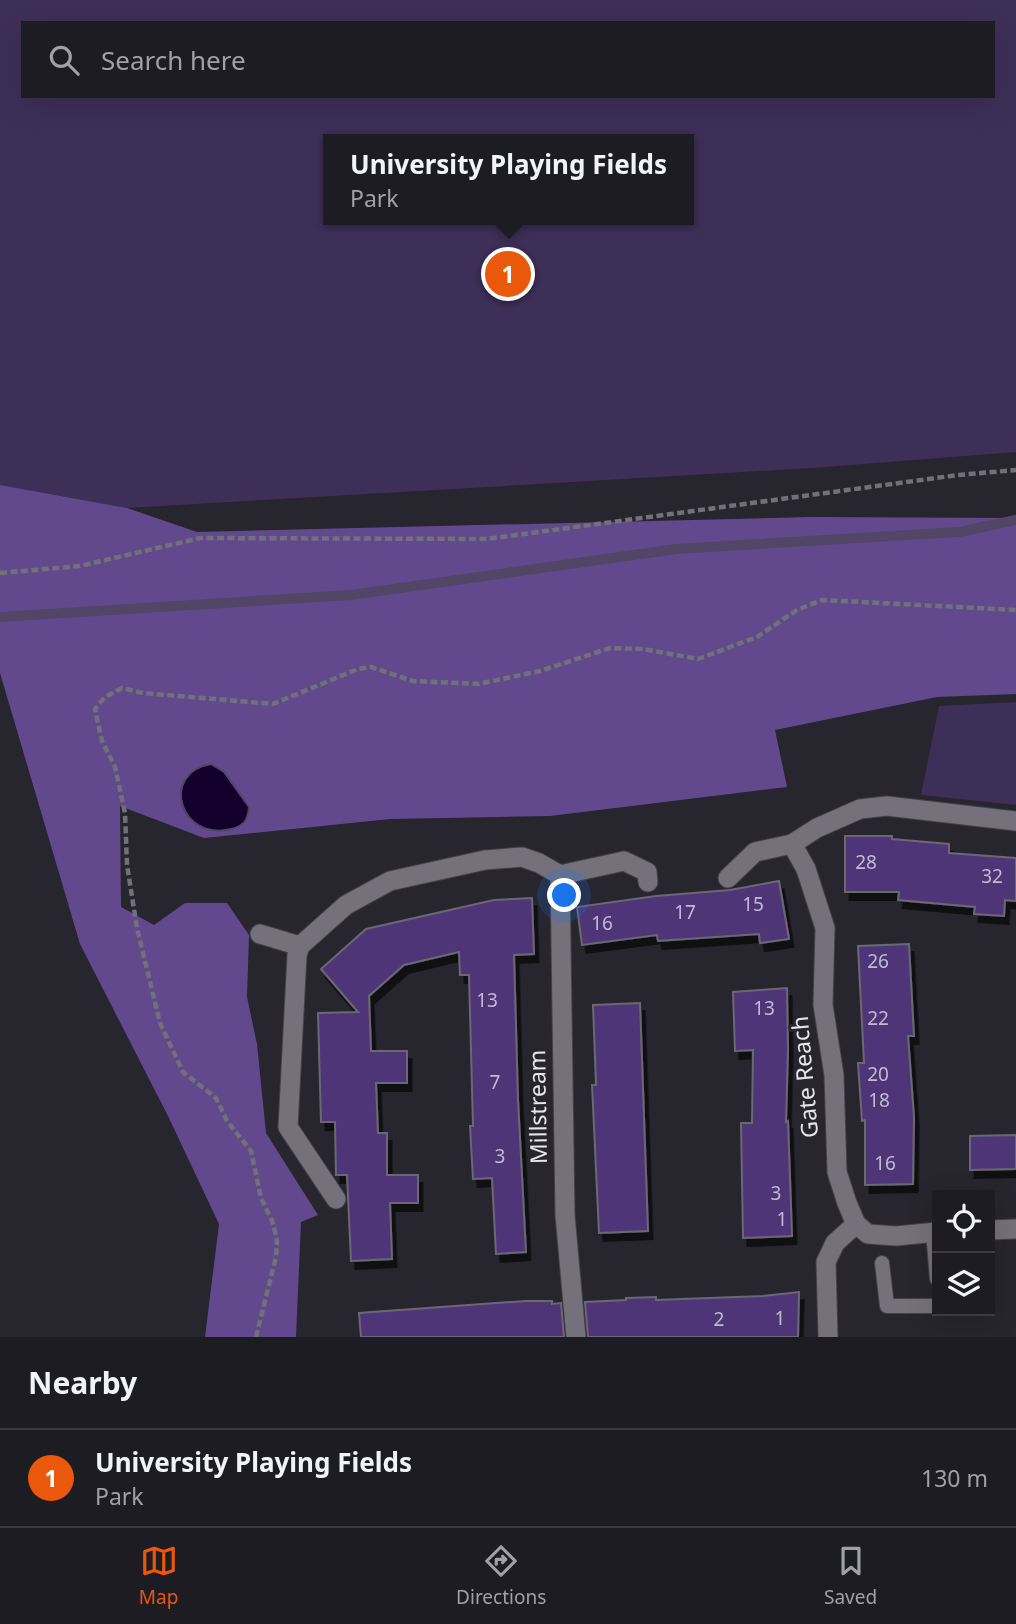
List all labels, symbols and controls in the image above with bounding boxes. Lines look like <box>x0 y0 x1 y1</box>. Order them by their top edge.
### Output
search box <box>21 21 995 98</box>
icon: search <box>45 41 83 79</box>
text: Search here <box>101 42 246 78</box>
popup <box>323 134 694 225</box>
text: University Playing Fields <box>350 146 667 182</box>
text: Park <box>350 182 399 214</box>
pin: 1 <box>485 248 531 300</box>
house number: 28 <box>855 849 877 875</box>
house number: 32 <box>981 863 1003 889</box>
your location <box>547 878 581 912</box>
house number: 15 <box>742 891 764 917</box>
house number: 17 <box>674 899 696 925</box>
house number: 16 <box>591 910 613 936</box>
house number: 26 <box>867 948 889 974</box>
house number: 13 <box>476 987 498 1013</box>
house number: 13 <box>753 995 775 1021</box>
house number: 22 <box>867 1005 889 1031</box>
street label: Gate Reach <box>783 1015 825 1139</box>
street label: Millstream <box>520 1050 554 1164</box>
house number: 20 <box>867 1061 889 1087</box>
house number: 7 <box>490 1069 500 1095</box>
house number: 18 <box>868 1087 890 1113</box>
house number: 3 <box>495 1143 505 1169</box>
house number: 16 <box>874 1150 896 1176</box>
house number: 3 <box>771 1180 781 1206</box>
map controls <box>932 1190 995 1316</box>
button: locate <box>932 1190 995 1253</box>
house number: 1 <box>777 1206 787 1232</box>
button: layers <box>932 1253 995 1316</box>
house number: 1 <box>775 1305 785 1331</box>
house number: 2 <box>714 1306 724 1332</box>
text: Nearby <box>28 1362 137 1403</box>
text: University Playing Fields <box>95 1444 412 1480</box>
text: 1 <box>44 1462 58 1494</box>
text: 130 m <box>921 1462 988 1494</box>
text: Park <box>95 1480 144 1512</box>
tab: Map <box>139 1542 178 1610</box>
tab: Directions <box>456 1542 546 1610</box>
tab: Saved <box>824 1542 877 1610</box>

